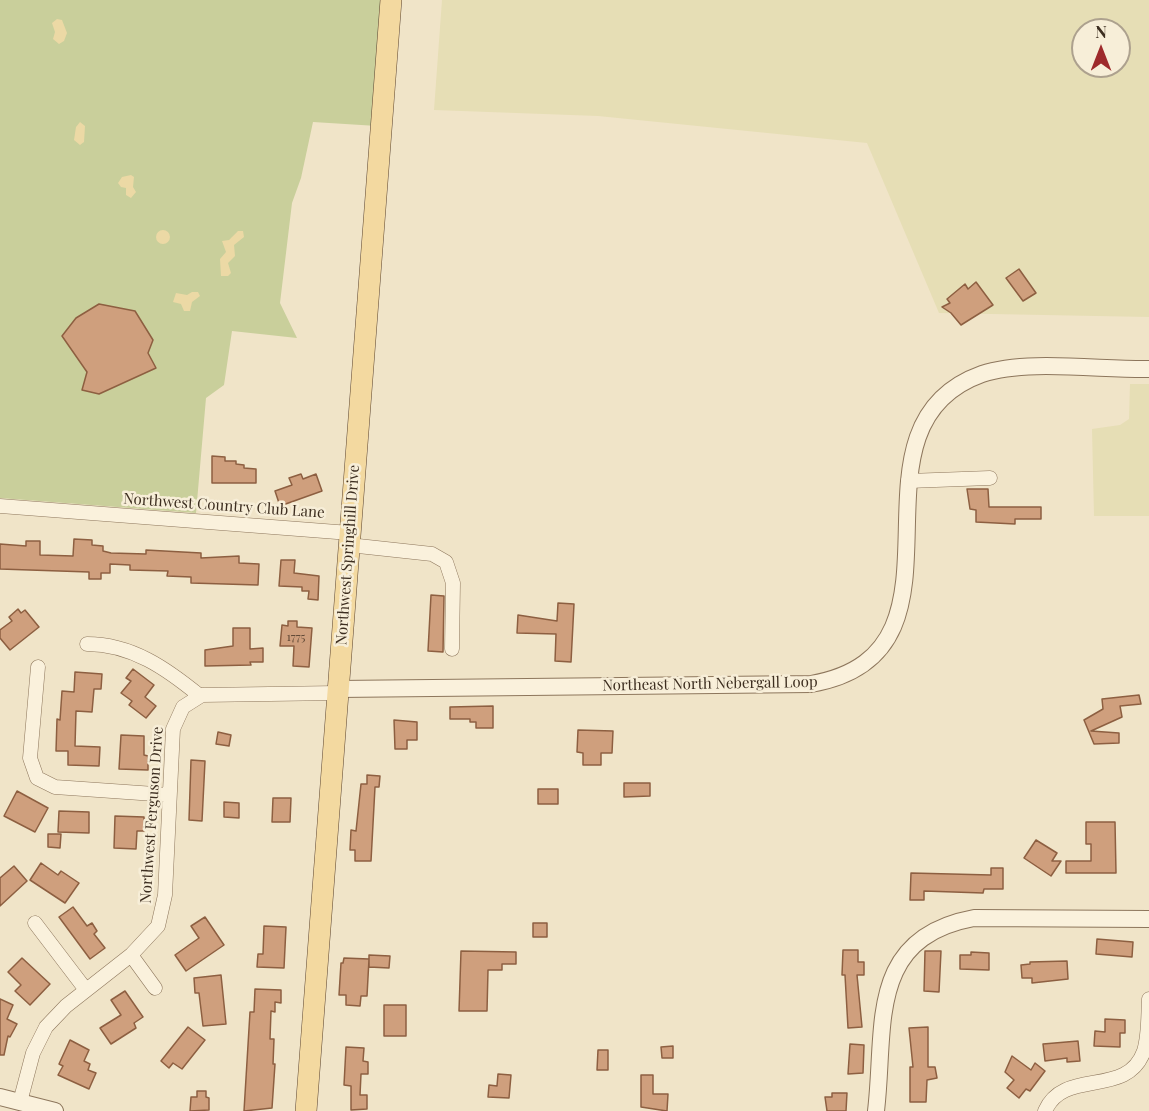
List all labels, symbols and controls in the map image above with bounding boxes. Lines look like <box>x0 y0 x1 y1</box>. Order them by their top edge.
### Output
north arrow <box>1071 18 1131 78</box>
text: N <box>1095 21 1107 42</box>
street label: Northwest Springhill Drive <box>333 464 363 646</box>
street label: Northwest Country Club Lane <box>123 490 325 522</box>
house number: 1775 <box>286 630 306 644</box>
street label: Northeast North Nebergall Loop <box>602 673 818 695</box>
street label: Northwest Ferguson Drive <box>137 726 167 904</box>

